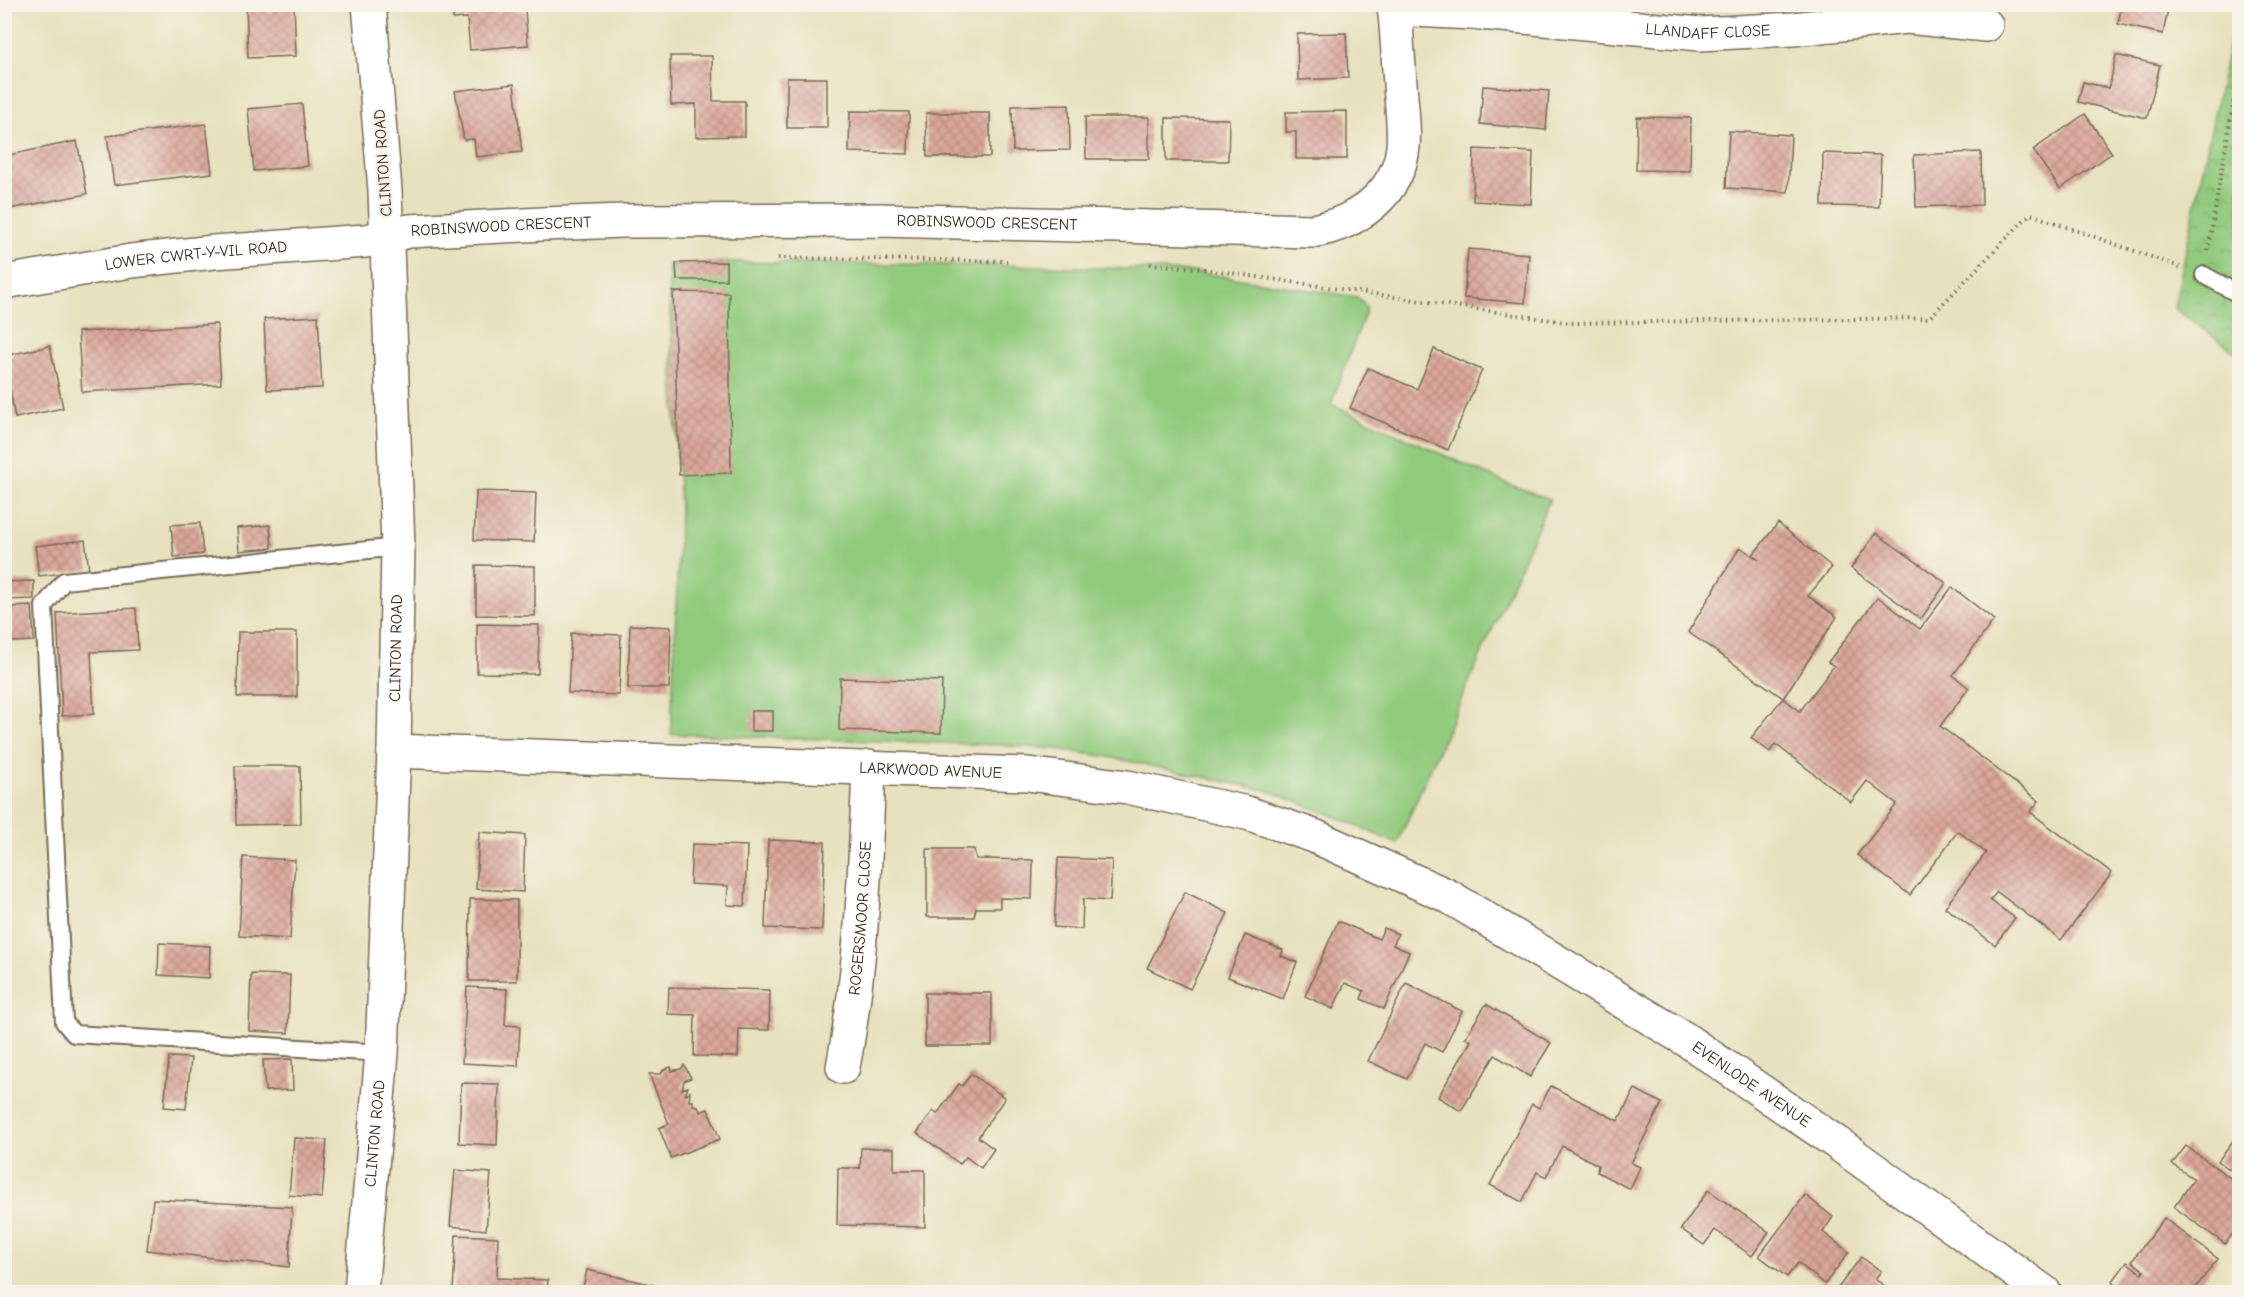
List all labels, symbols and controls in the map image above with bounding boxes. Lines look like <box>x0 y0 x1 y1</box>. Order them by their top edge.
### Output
street label: LLANDAFF CLOSE <box>1645 20 1771 43</box>
street label: CLINTON ROAD <box>370 109 396 217</box>
street label: ROBINSWOOD CRESCENT <box>896 211 1078 234</box>
street label: ROBINSWOOD CRESCENT <box>410 213 592 240</box>
street label: LOWER CWRT-Y-VIL ROAD <box>104 238 288 274</box>
street label: CLINTON ROAD <box>386 594 406 702</box>
street label: LARKWOOD AVENUE <box>859 759 1003 782</box>
street label: ROGERSMOOR CLOSE <box>845 840 875 996</box>
street label: EVENLODE AVENUE <box>1689 1038 1814 1131</box>
street label: CLINTON ROAD <box>361 1079 389 1188</box>

